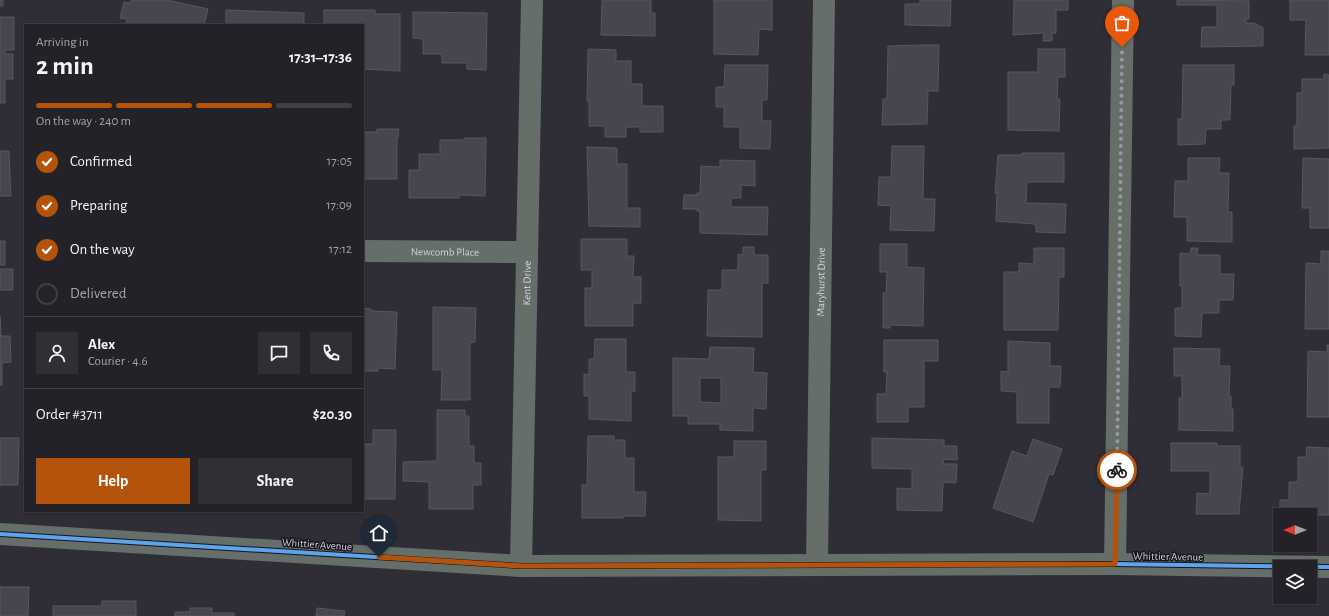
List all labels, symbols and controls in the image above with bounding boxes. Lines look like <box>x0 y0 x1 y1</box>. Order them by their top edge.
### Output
pin <box>1105 6 1139 47</box>
icon: bag <box>1111 12 1133 34</box>
text: Arriving in <box>36 36 89 49</box>
text: 17:31–17:36 <box>289 50 352 65</box>
text: 2 min <box>36 53 94 79</box>
text: On the way · 240 m <box>36 115 131 128</box>
icon: check <box>36 151 58 173</box>
text: Confirmed <box>70 154 132 169</box>
text: 17:05 <box>327 155 352 168</box>
icon: check <box>36 195 58 217</box>
text: Preparing <box>70 198 127 213</box>
text: 17:09 <box>326 199 352 212</box>
icon: check <box>36 239 58 261</box>
text: On the way <box>70 242 135 257</box>
text: 17:12 <box>329 243 352 256</box>
street label: Newcomb Place <box>411 246 479 258</box>
street label: Maryhurst Drive <box>815 247 827 317</box>
street label: Kent Drive <box>521 261 533 306</box>
text: Delivered <box>70 286 127 301</box>
button: person <box>36 332 78 374</box>
button: chat <box>258 332 300 374</box>
button: phone <box>310 332 352 374</box>
text: Alex <box>88 337 115 352</box>
text: Courier · 4.6 <box>88 355 148 368</box>
text: Order #3711 <box>36 407 103 422</box>
text: $20.30 <box>313 407 352 422</box>
courier <box>1097 450 1137 490</box>
button: Help <box>36 458 190 504</box>
button: Share <box>198 458 352 504</box>
icon: bike <box>1106 459 1128 481</box>
north arrow <box>1273 508 1317 552</box>
map controls <box>1273 508 1317 604</box>
pin <box>362 516 396 557</box>
icon: home <box>368 522 390 544</box>
street label: Whittier Avenue <box>282 537 352 552</box>
street label: Whittier Avenue <box>1133 550 1203 563</box>
button: layers <box>1273 560 1317 604</box>

